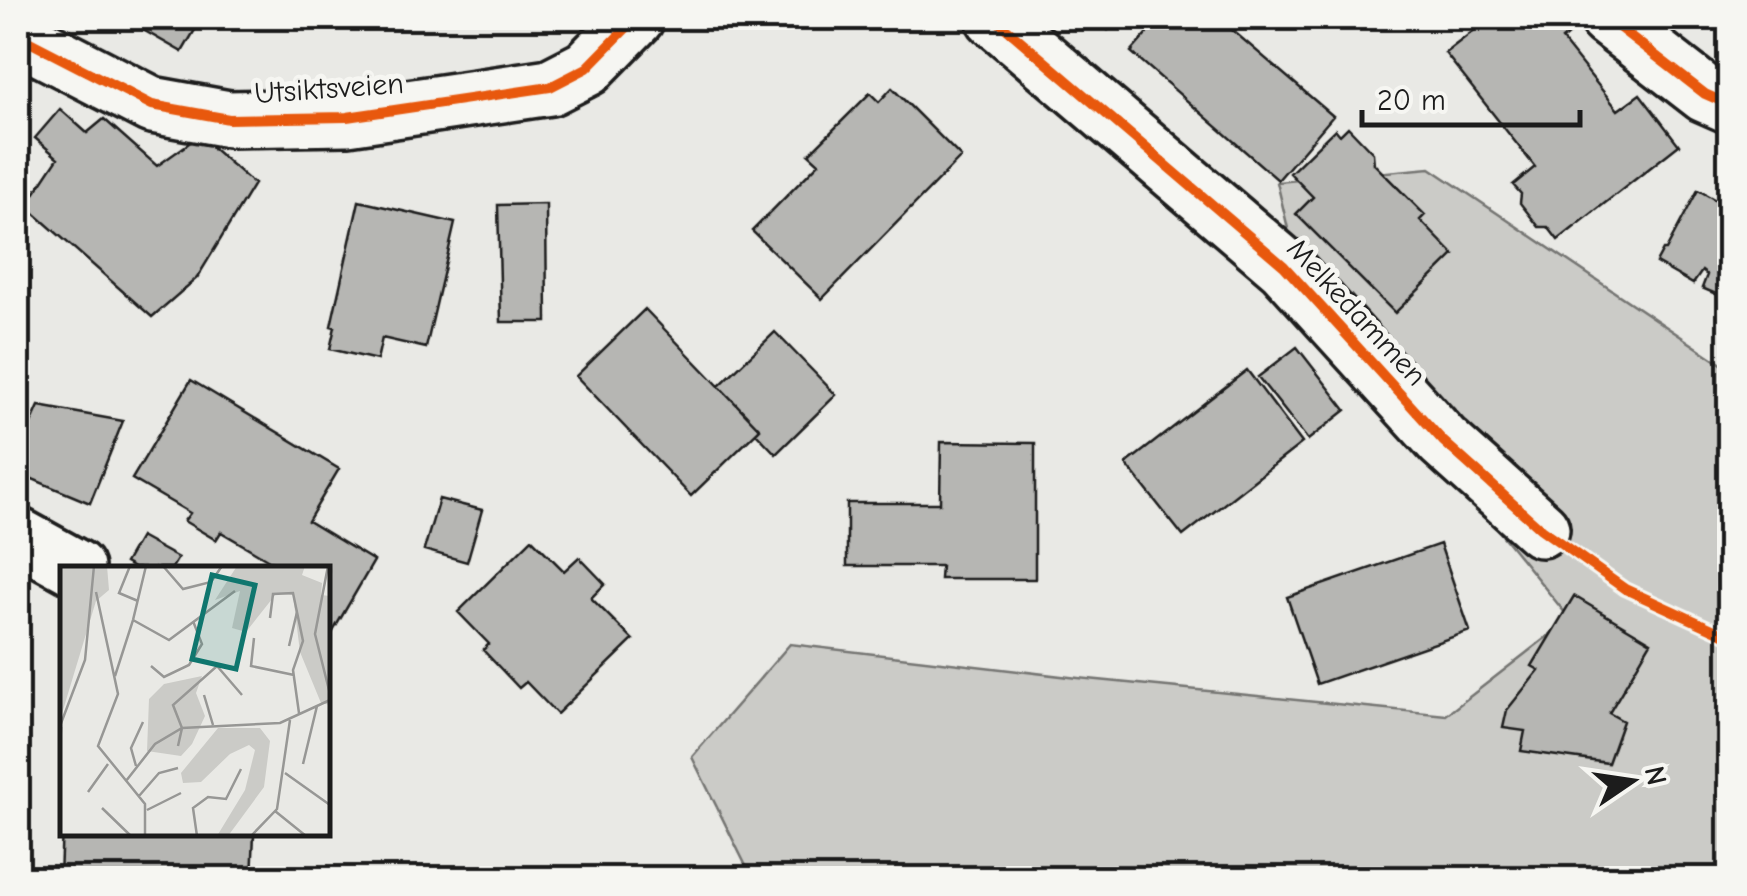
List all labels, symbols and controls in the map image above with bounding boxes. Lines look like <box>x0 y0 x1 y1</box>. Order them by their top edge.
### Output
scale bar <box>1362 65 1580 127</box>
street label: Utsiktsveien <box>253 66 405 111</box>
text: 20 m <box>1377 83 1446 118</box>
street label: Melkedammen <box>1280 232 1434 393</box>
inset map <box>60 566 330 836</box>
north arrow <box>1582 731 1682 831</box>
text: N <box>1638 763 1673 788</box>

